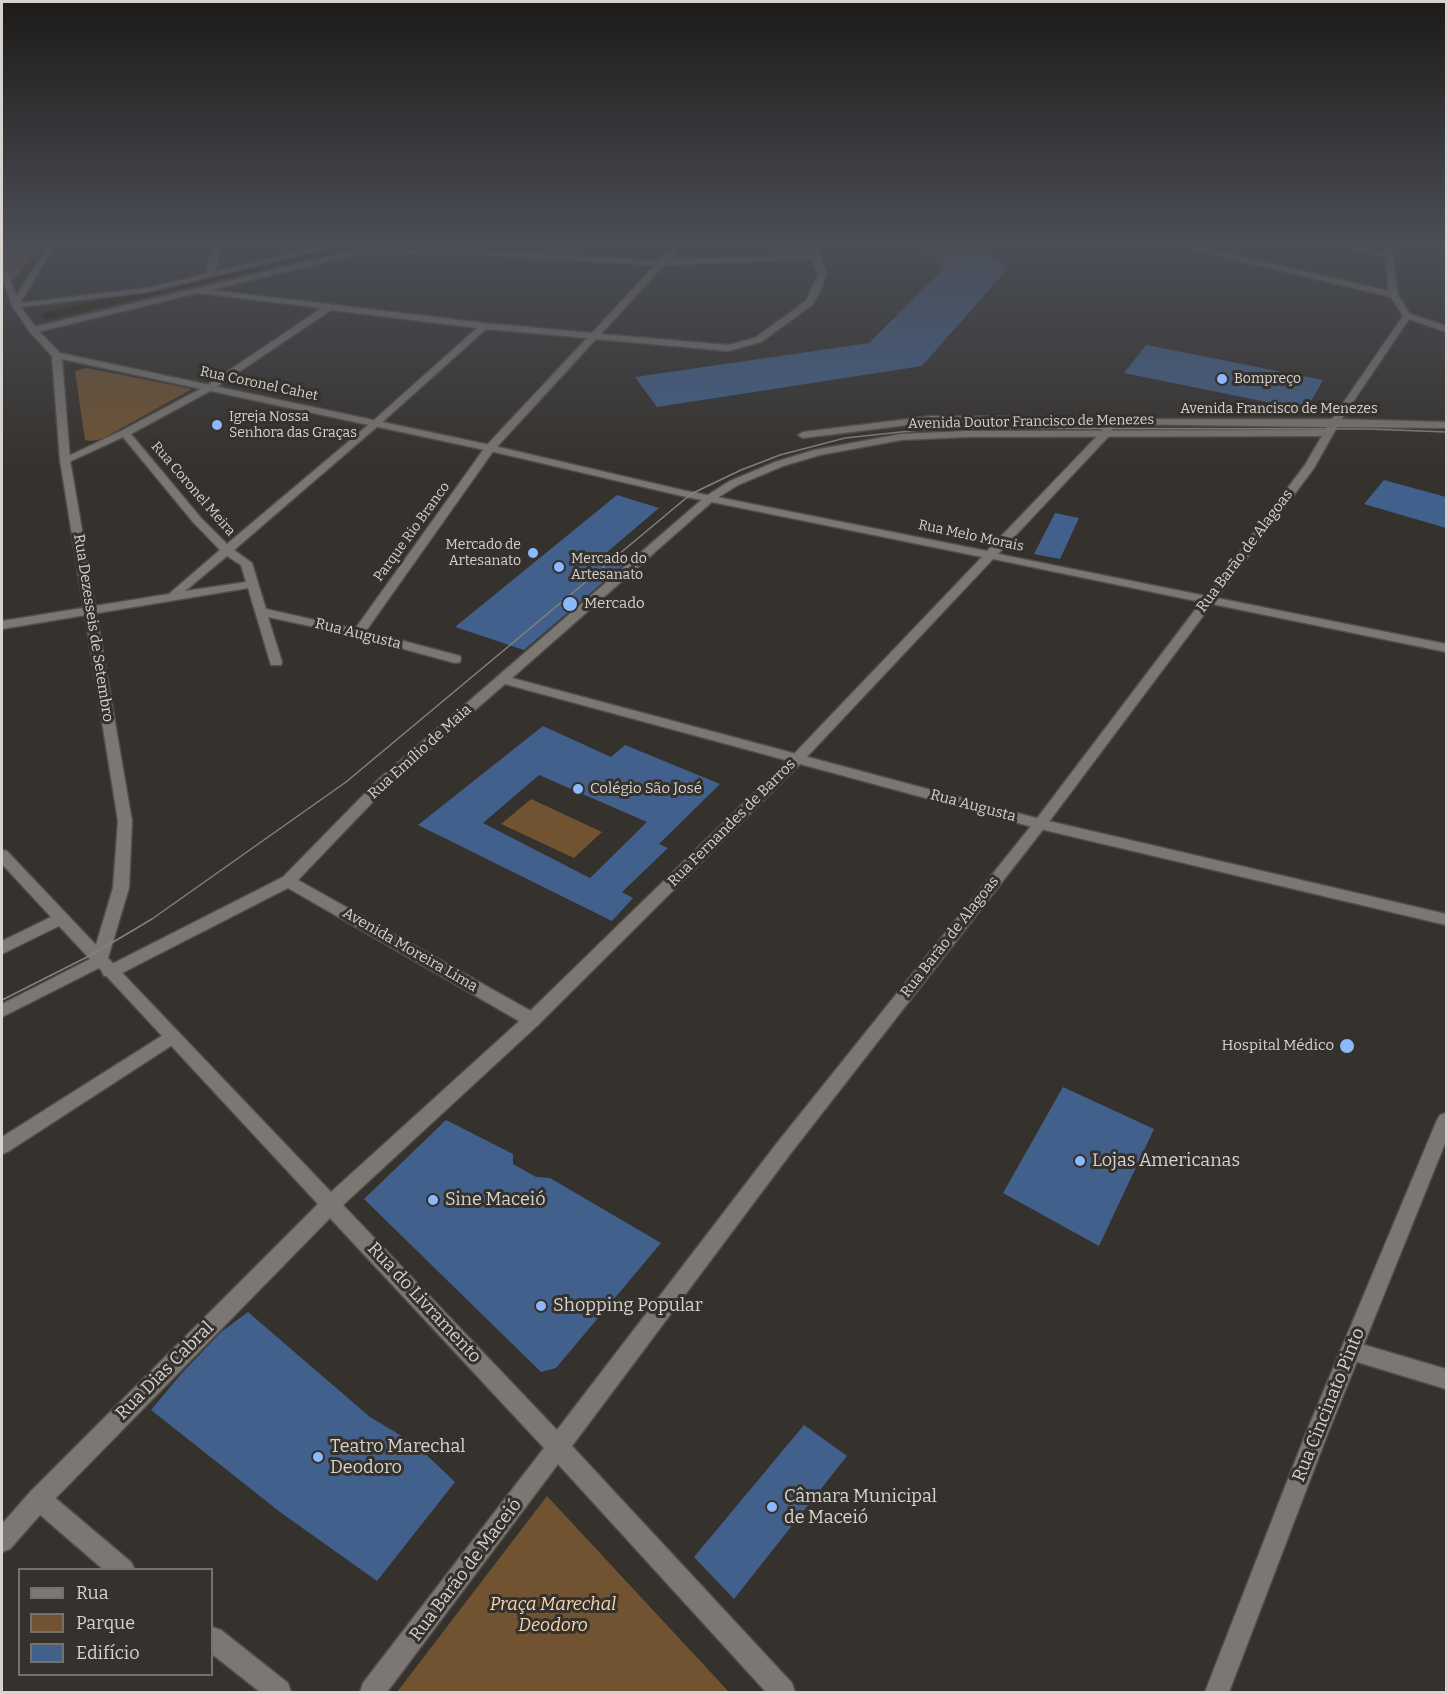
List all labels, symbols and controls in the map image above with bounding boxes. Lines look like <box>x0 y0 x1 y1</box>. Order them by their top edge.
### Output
street label: Rua Coronel Cahet <box>199 363 319 405</box>
place label: Bompreço <box>1234 371 1301 387</box>
marker: Bompreço <box>1215 372 1229 386</box>
street label: Avenida Francisco de Menezes <box>1180 401 1378 417</box>
place label: Igreja Nossa Senhora das Graças <box>229 409 357 442</box>
street label: Avenida Doutor Francisco de Menezes <box>908 411 1154 433</box>
marker: Igreja Nossa Senhora das Graças <box>210 418 224 432</box>
street label: Rua Coronel Meira <box>147 438 239 540</box>
street label: Parque Rio Branco <box>370 479 454 585</box>
street label: Rua Barão de Alagoas <box>1193 486 1297 616</box>
street label: Rua Melo Morais <box>917 517 1025 555</box>
street label: Rua Dezesseis de Setembro <box>69 533 117 723</box>
place label: Mercado de Artesanato <box>446 537 521 570</box>
marker: Mercado de Artesanato <box>526 546 540 560</box>
place label: Mercado do Artesanato <box>571 551 647 584</box>
marker: Mercado do Artesanato <box>552 560 566 574</box>
marker: Mercado <box>561 595 579 613</box>
place label: Mercado <box>584 595 645 613</box>
street label: Rua Augusta <box>313 615 403 653</box>
street label: Rua Emílio de Maia <box>365 701 475 803</box>
street label: Rua Fernandes de Barros <box>664 755 800 891</box>
place label: Colégio São José <box>590 780 702 798</box>
marker: Colégio São José <box>571 782 585 796</box>
street label: Rua Augusta <box>928 786 1018 826</box>
street label: Rua Barão de Alagoas <box>897 873 1003 1001</box>
street label: Avenida Moreira Lima <box>339 904 481 996</box>
place label: Hospital Médico <box>1222 1037 1334 1055</box>
marker: Hospital Médico <box>1338 1037 1356 1055</box>
place label: Lojas Americanas <box>1092 1150 1240 1172</box>
marker: Lojas Americanas <box>1073 1154 1087 1168</box>
place label: Sine Maceió <box>445 1189 545 1211</box>
marker: Sine Maceió <box>426 1193 440 1207</box>
street label: Rua do Livramento <box>363 1238 485 1368</box>
place label: Shopping Popular <box>553 1295 703 1317</box>
marker: Shopping Popular <box>534 1299 548 1313</box>
street label: Rua Dias Cabral <box>111 1317 219 1425</box>
street label: Rua Cincinato Pinto <box>1288 1325 1370 1485</box>
place label: Teatro Marechal Deodoro <box>330 1436 465 1478</box>
marker: Teatro Marechal Deodoro <box>311 1450 325 1464</box>
place label: Câmara Municipal de Maceió <box>784 1486 937 1528</box>
street label: Rua Barão de Maceió <box>405 1495 527 1645</box>
marker: Câmara Municipal de Maceió <box>765 1500 779 1514</box>
legend <box>18 1568 213 1676</box>
text: Rua <box>76 1582 109 1604</box>
park label: Praça Marechal Deodoro <box>490 1594 616 1636</box>
text: Parque <box>76 1612 135 1634</box>
text: Edifício <box>76 1642 140 1664</box>

